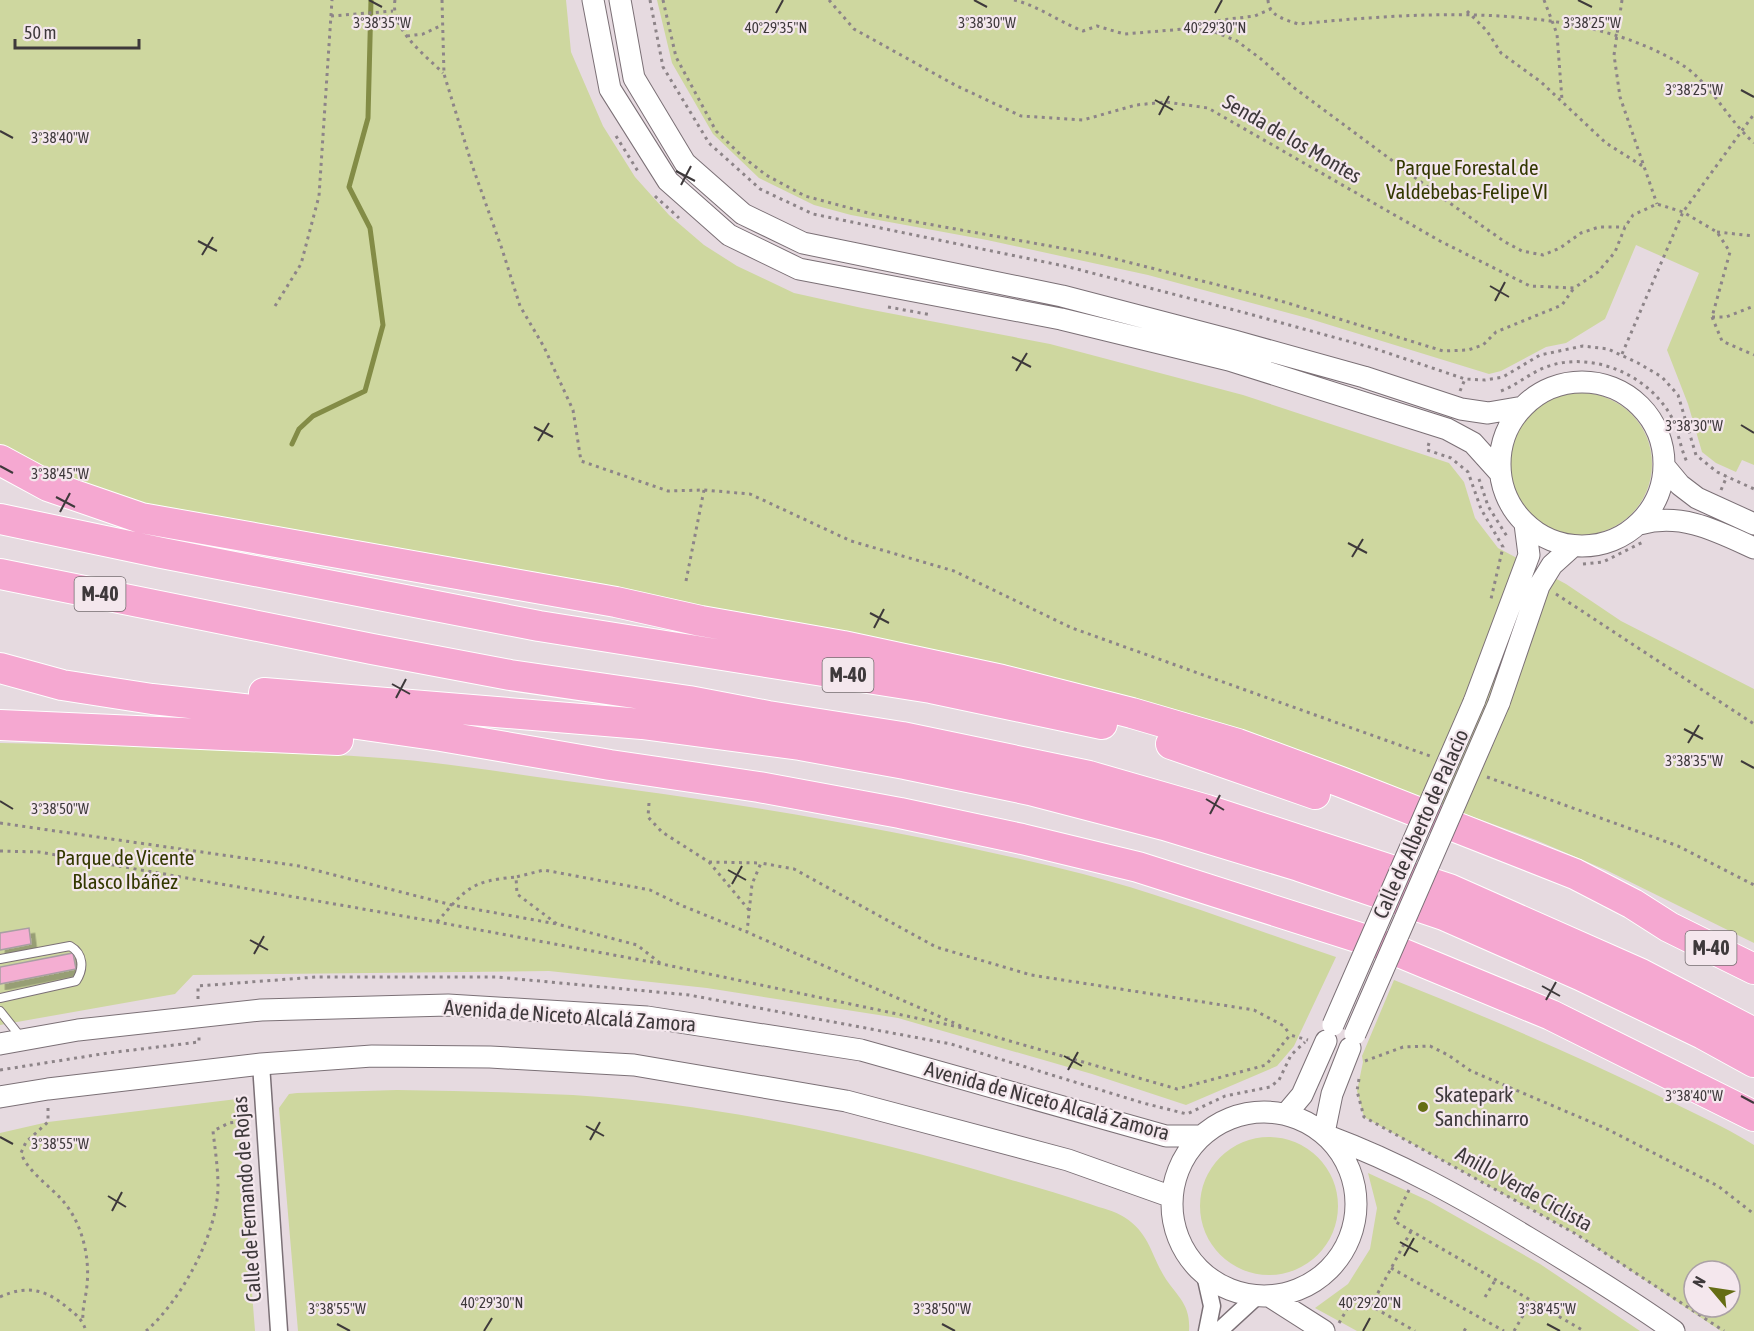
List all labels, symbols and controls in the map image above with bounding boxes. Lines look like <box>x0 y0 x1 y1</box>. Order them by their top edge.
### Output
scale bar <box>15 12 140 50</box>
text: 3°38'35"W <box>353 14 411 31</box>
text: 3°38'30"W <box>958 14 1016 31</box>
text: 3°38'25"W <box>1563 14 1621 31</box>
text: 40°29'35"N <box>745 19 807 36</box>
text: 40°29'30"N <box>1184 19 1246 36</box>
text: 50 m <box>24 22 56 43</box>
text: 3°38'25"W <box>1665 81 1723 98</box>
street label: Senda de los Montes <box>1219 89 1366 188</box>
text: 3°38'40"W <box>31 129 89 146</box>
park label: Parque Forestal de Valdebebas-Felipe VI <box>1386 155 1548 203</box>
text: 3°38'30"W <box>1665 417 1723 434</box>
text: 3°38'45"W <box>31 465 89 482</box>
road number: M-40 <box>74 577 126 611</box>
road number: M-40 <box>822 658 874 692</box>
street label: Calle de Alberto de Palacio <box>1368 725 1473 922</box>
text: 3°38'35"W <box>1665 752 1723 769</box>
text: 3°38'50"W <box>31 800 89 817</box>
park label: Parque de Vicente Blasco Ibáñez <box>56 845 194 893</box>
road number: M-40 <box>1686 931 1736 965</box>
street label: Avenida de Niceto Alcalá Zamora <box>443 994 697 1036</box>
street label: Avenida de Niceto Alcalá Zamora <box>922 1056 1172 1144</box>
place label: Skatepark Sanchinarro <box>1435 1082 1529 1130</box>
text: 3°38'40"W <box>1665 1087 1723 1104</box>
street label: Calle de Fernando de Rojas <box>227 1095 265 1303</box>
marker: Skatepark Sanchinarro <box>1416 1100 1430 1114</box>
text: 3°38'55"W <box>31 1135 89 1152</box>
street label: Anillo Verde Ciclista <box>1452 1141 1597 1236</box>
north arrow <box>1682 1259 1742 1319</box>
text: N <box>1689 1273 1709 1290</box>
text: 40°29'30"N <box>461 1294 523 1311</box>
text: 40°29'20"N <box>1339 1294 1401 1311</box>
text: 3°38'55"W <box>308 1300 366 1317</box>
text: 3°38'50"W <box>913 1300 971 1317</box>
text: 3°38'45"W <box>1518 1300 1576 1317</box>

